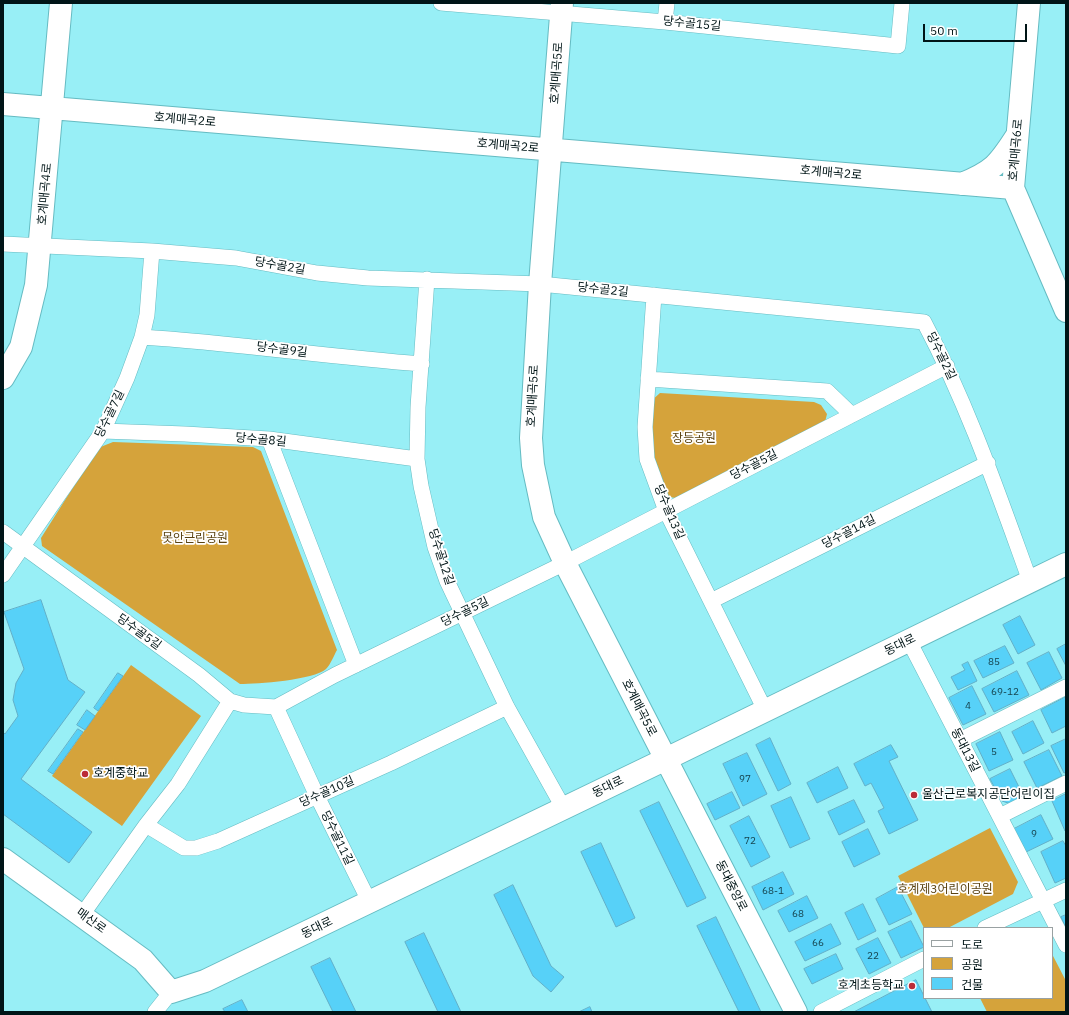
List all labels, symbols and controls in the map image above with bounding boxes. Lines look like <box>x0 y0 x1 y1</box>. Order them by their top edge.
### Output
street label: 당수골15길 <box>662 14 722 34</box>
scale bar <box>925 16 1029 42</box>
text: 50 m <box>930 23 958 38</box>
street label: 호계매곡5로 <box>548 41 566 105</box>
street label: 호계매곡2로 <box>153 110 217 130</box>
street label: 호계매곡6로 <box>1006 118 1026 182</box>
street label: 호계매곡2로 <box>476 136 540 156</box>
street label: 호계매곡4로 <box>35 162 55 226</box>
street label: 호계매곡2로 <box>799 163 863 183</box>
street label: 당수골2길 <box>253 254 307 278</box>
street label: 당수골2길 <box>577 280 629 300</box>
street label: 당수골2길 <box>923 330 959 382</box>
street label: 당수골9길 <box>256 340 308 360</box>
street label: 호계매곡5로 <box>524 364 542 428</box>
street label: 당수골7길 <box>92 388 128 440</box>
street label: 당수골8길 <box>235 431 287 449</box>
park label: 장등공원 <box>672 432 716 446</box>
street label: 당수골5길 <box>728 447 780 483</box>
street label: 당수골13길 <box>651 482 687 542</box>
street label: 당수골14길 <box>820 512 878 552</box>
street label: 당수골12길 <box>425 527 457 587</box>
park label: 못안근린공원 <box>162 532 228 546</box>
street label: 당수골5길 <box>439 594 491 630</box>
street label: 당수골5길 <box>114 611 164 653</box>
street label: 동대로 <box>882 631 918 659</box>
house number: 85 <box>988 656 1000 668</box>
street label: 호계매곡5로 <box>618 677 660 739</box>
house number: 69-12 <box>991 686 1019 698</box>
house number: 4 <box>965 700 971 712</box>
street label: 동대13길 <box>948 726 982 774</box>
house number: 5 <box>991 746 997 758</box>
place label: 호계중학교 <box>93 767 148 781</box>
marker: 호계중학교 <box>80 769 90 779</box>
street label: 동대로 <box>590 773 626 801</box>
house number: 97 <box>739 773 751 785</box>
street label: 당수골10길 <box>297 774 357 810</box>
place label: 울산근로복지공단어린이집 <box>922 788 1054 802</box>
marker: 울산근로복지공단어린이집 <box>909 790 919 800</box>
street label: 당수골11길 <box>318 809 356 867</box>
house number: 9 <box>1031 828 1037 840</box>
house number: 72 <box>744 835 756 847</box>
street label: 동대중앙로 <box>712 858 750 914</box>
park label: 호계제3어린이공원 <box>897 883 993 897</box>
house number: 68-1 <box>762 885 784 897</box>
street label: 매산로 <box>73 905 109 937</box>
house number: 68 <box>792 908 804 920</box>
street label: 동대로 <box>299 914 335 942</box>
legend <box>923 927 1053 999</box>
house number: 66 <box>812 937 824 949</box>
text: 도로 <box>961 937 983 952</box>
house number: 22 <box>867 950 879 962</box>
text: 공원 <box>961 957 983 972</box>
text: 건물 <box>961 977 983 992</box>
place label: 호계초등학교 <box>838 979 904 993</box>
marker: 호계초등학교 <box>907 981 917 991</box>

